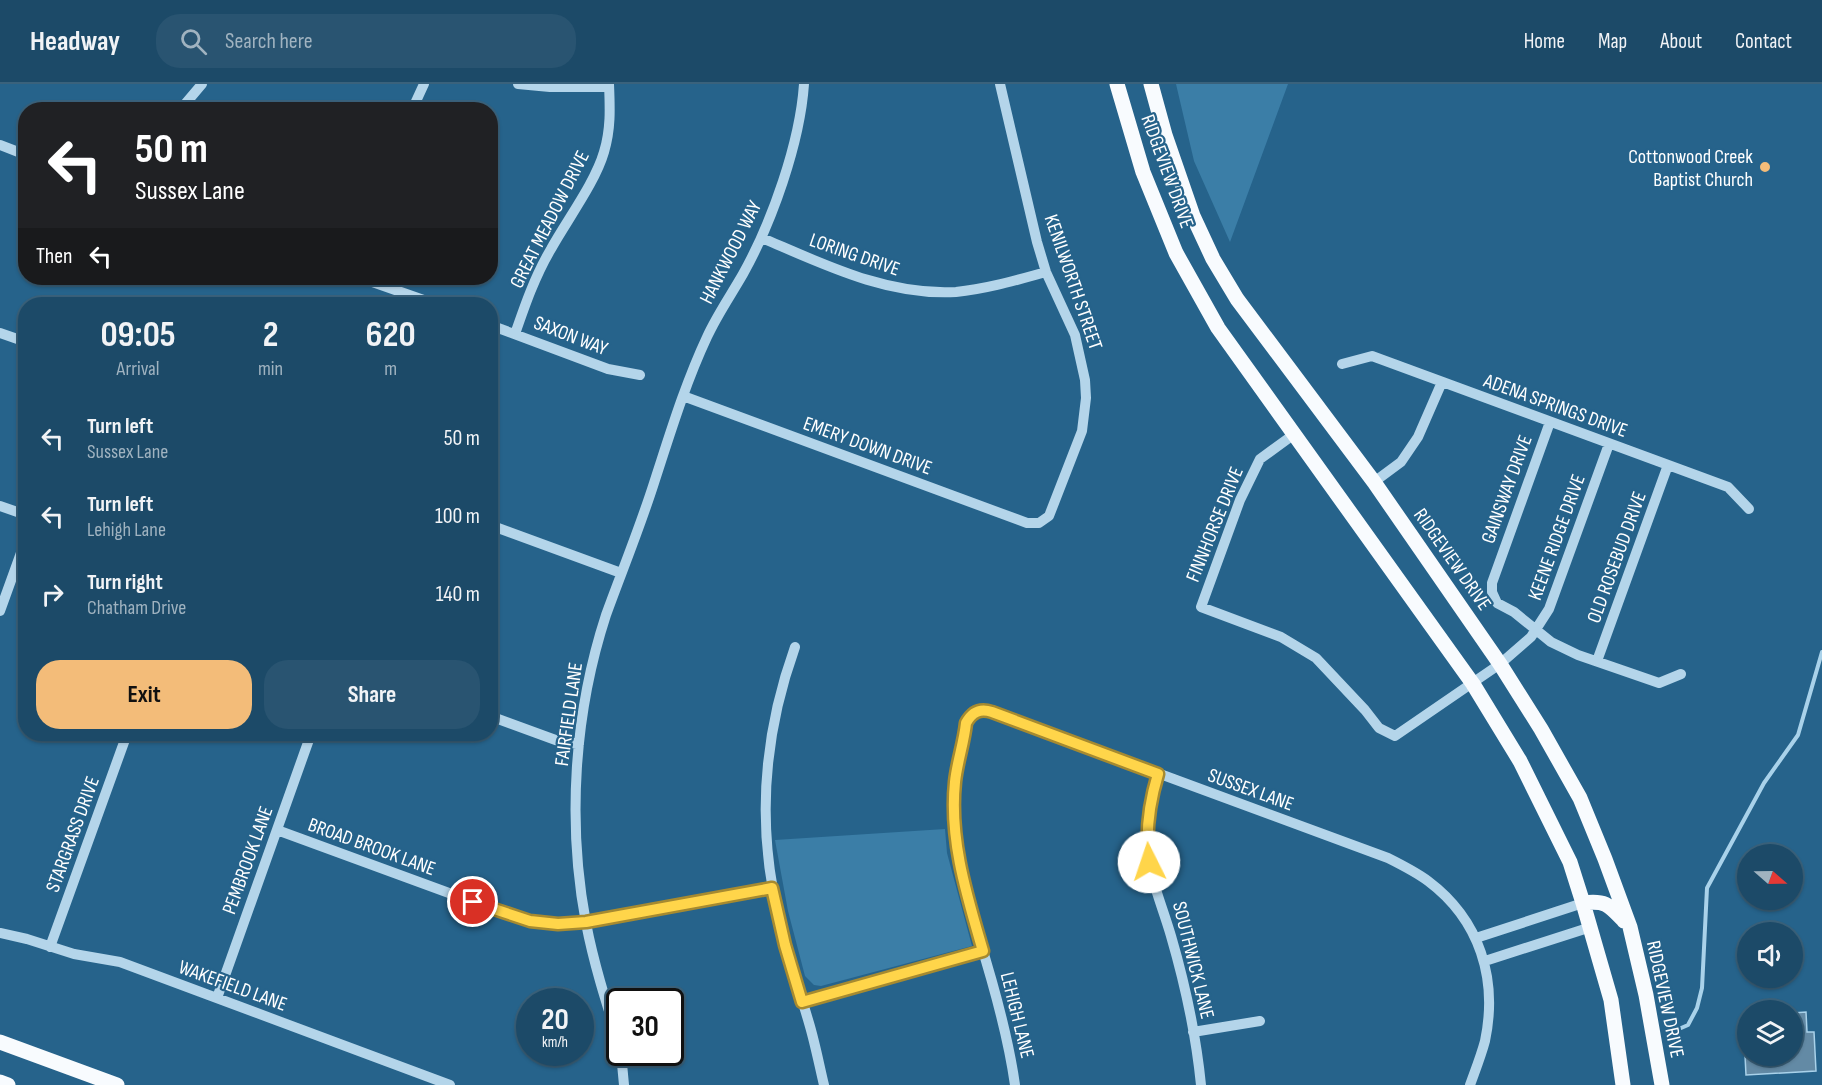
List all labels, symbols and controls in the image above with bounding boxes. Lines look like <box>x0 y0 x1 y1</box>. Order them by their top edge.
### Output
search box <box>156 14 576 68</box>
text: Headway <box>30 25 120 58</box>
icon: search <box>177 25 210 58</box>
text: Search here <box>225 28 312 55</box>
text: Home <box>1524 29 1565 54</box>
text: Map <box>1598 29 1627 54</box>
text: About <box>1660 29 1702 54</box>
text: Contact <box>1735 29 1792 54</box>
street label: RIDGEVIEW DRIVE <box>1135 111 1199 231</box>
text: 50 m <box>135 124 208 175</box>
icon: left <box>36 126 114 204</box>
place label: Cottonwood Creek Baptist Church <box>1628 145 1753 192</box>
street label: GREAT MEADOW DRIVE <box>505 147 595 292</box>
marker: Cottonwood Creek Baptist Church <box>1758 160 1772 174</box>
text: Sussex Lane <box>135 175 245 207</box>
street label: HANKWOOD WAY <box>695 196 767 308</box>
street label: KENILWORTH STREET <box>1039 211 1107 353</box>
street label: LORING DRIVE <box>806 228 903 282</box>
icon: left <box>84 240 117 273</box>
text: Then <box>36 243 72 270</box>
street label: SAXON WAY <box>530 311 612 361</box>
text: 09:05 <box>100 314 176 357</box>
text: 2 <box>263 314 278 357</box>
text: 620 <box>366 314 416 357</box>
text: Arrival <box>117 357 160 381</box>
text: min <box>258 357 283 381</box>
text: m <box>384 357 397 381</box>
street label: ADENA SPRINGS DRIVE <box>1480 368 1631 443</box>
street label: EMERY DOWN DRIVE <box>800 412 935 480</box>
text: Turn left <box>87 413 153 440</box>
icon: left <box>36 422 69 455</box>
text: 50 m <box>444 425 480 452</box>
street label: GAINSWAY DRIVE <box>1476 432 1538 547</box>
text: Sussex Lane <box>87 440 168 464</box>
street label: FINNHORSE DRIVE <box>1181 463 1249 585</box>
street label: KEENE RIDGE DRIVE <box>1523 471 1591 603</box>
street label: OLD ROSEBUD DRIVE <box>1582 488 1652 626</box>
text: Turn left <box>87 491 153 518</box>
icon: left <box>36 500 69 533</box>
text: 100 m <box>435 503 480 530</box>
street label: RIDGEVIEW DRIVE <box>1408 504 1496 615</box>
text: Lehigh Lane <box>87 518 166 542</box>
text: Turn right <box>87 569 163 596</box>
icon: right <box>36 578 69 611</box>
text: 140 m <box>436 581 480 608</box>
text: Chatham Drive <box>87 596 186 620</box>
button: Exit <box>36 660 252 729</box>
button: Share <box>264 660 480 729</box>
street label: FAIRFIELD LANE <box>550 661 588 768</box>
street label: SUSSEX LANE <box>1204 763 1297 817</box>
street label: STARGRASS DRIVE <box>41 773 105 895</box>
street label: PEMBROOK LANE <box>217 803 279 918</box>
street label: BROAD BROOK LANE <box>305 813 439 881</box>
position arrow <box>1117 830 1181 894</box>
north arrow <box>1737 844 1803 910</box>
map controls <box>1737 844 1803 1066</box>
pin <box>447 876 498 927</box>
icon: arrive <box>456 885 489 918</box>
street label: SOUTHWICK LANE <box>1167 899 1219 1021</box>
button: sound <box>1737 922 1803 988</box>
street label: RIDGEVIEW DRIVE <box>1641 938 1689 1060</box>
street label: WAKEFIELD LANE <box>175 955 290 1017</box>
street label: LEHIGH LANE <box>995 970 1039 1061</box>
speed limit sign: 30 <box>606 988 684 1066</box>
button: layers <box>1737 1000 1803 1066</box>
text: 20 <box>541 1002 569 1038</box>
text: km/h <box>542 1033 568 1052</box>

